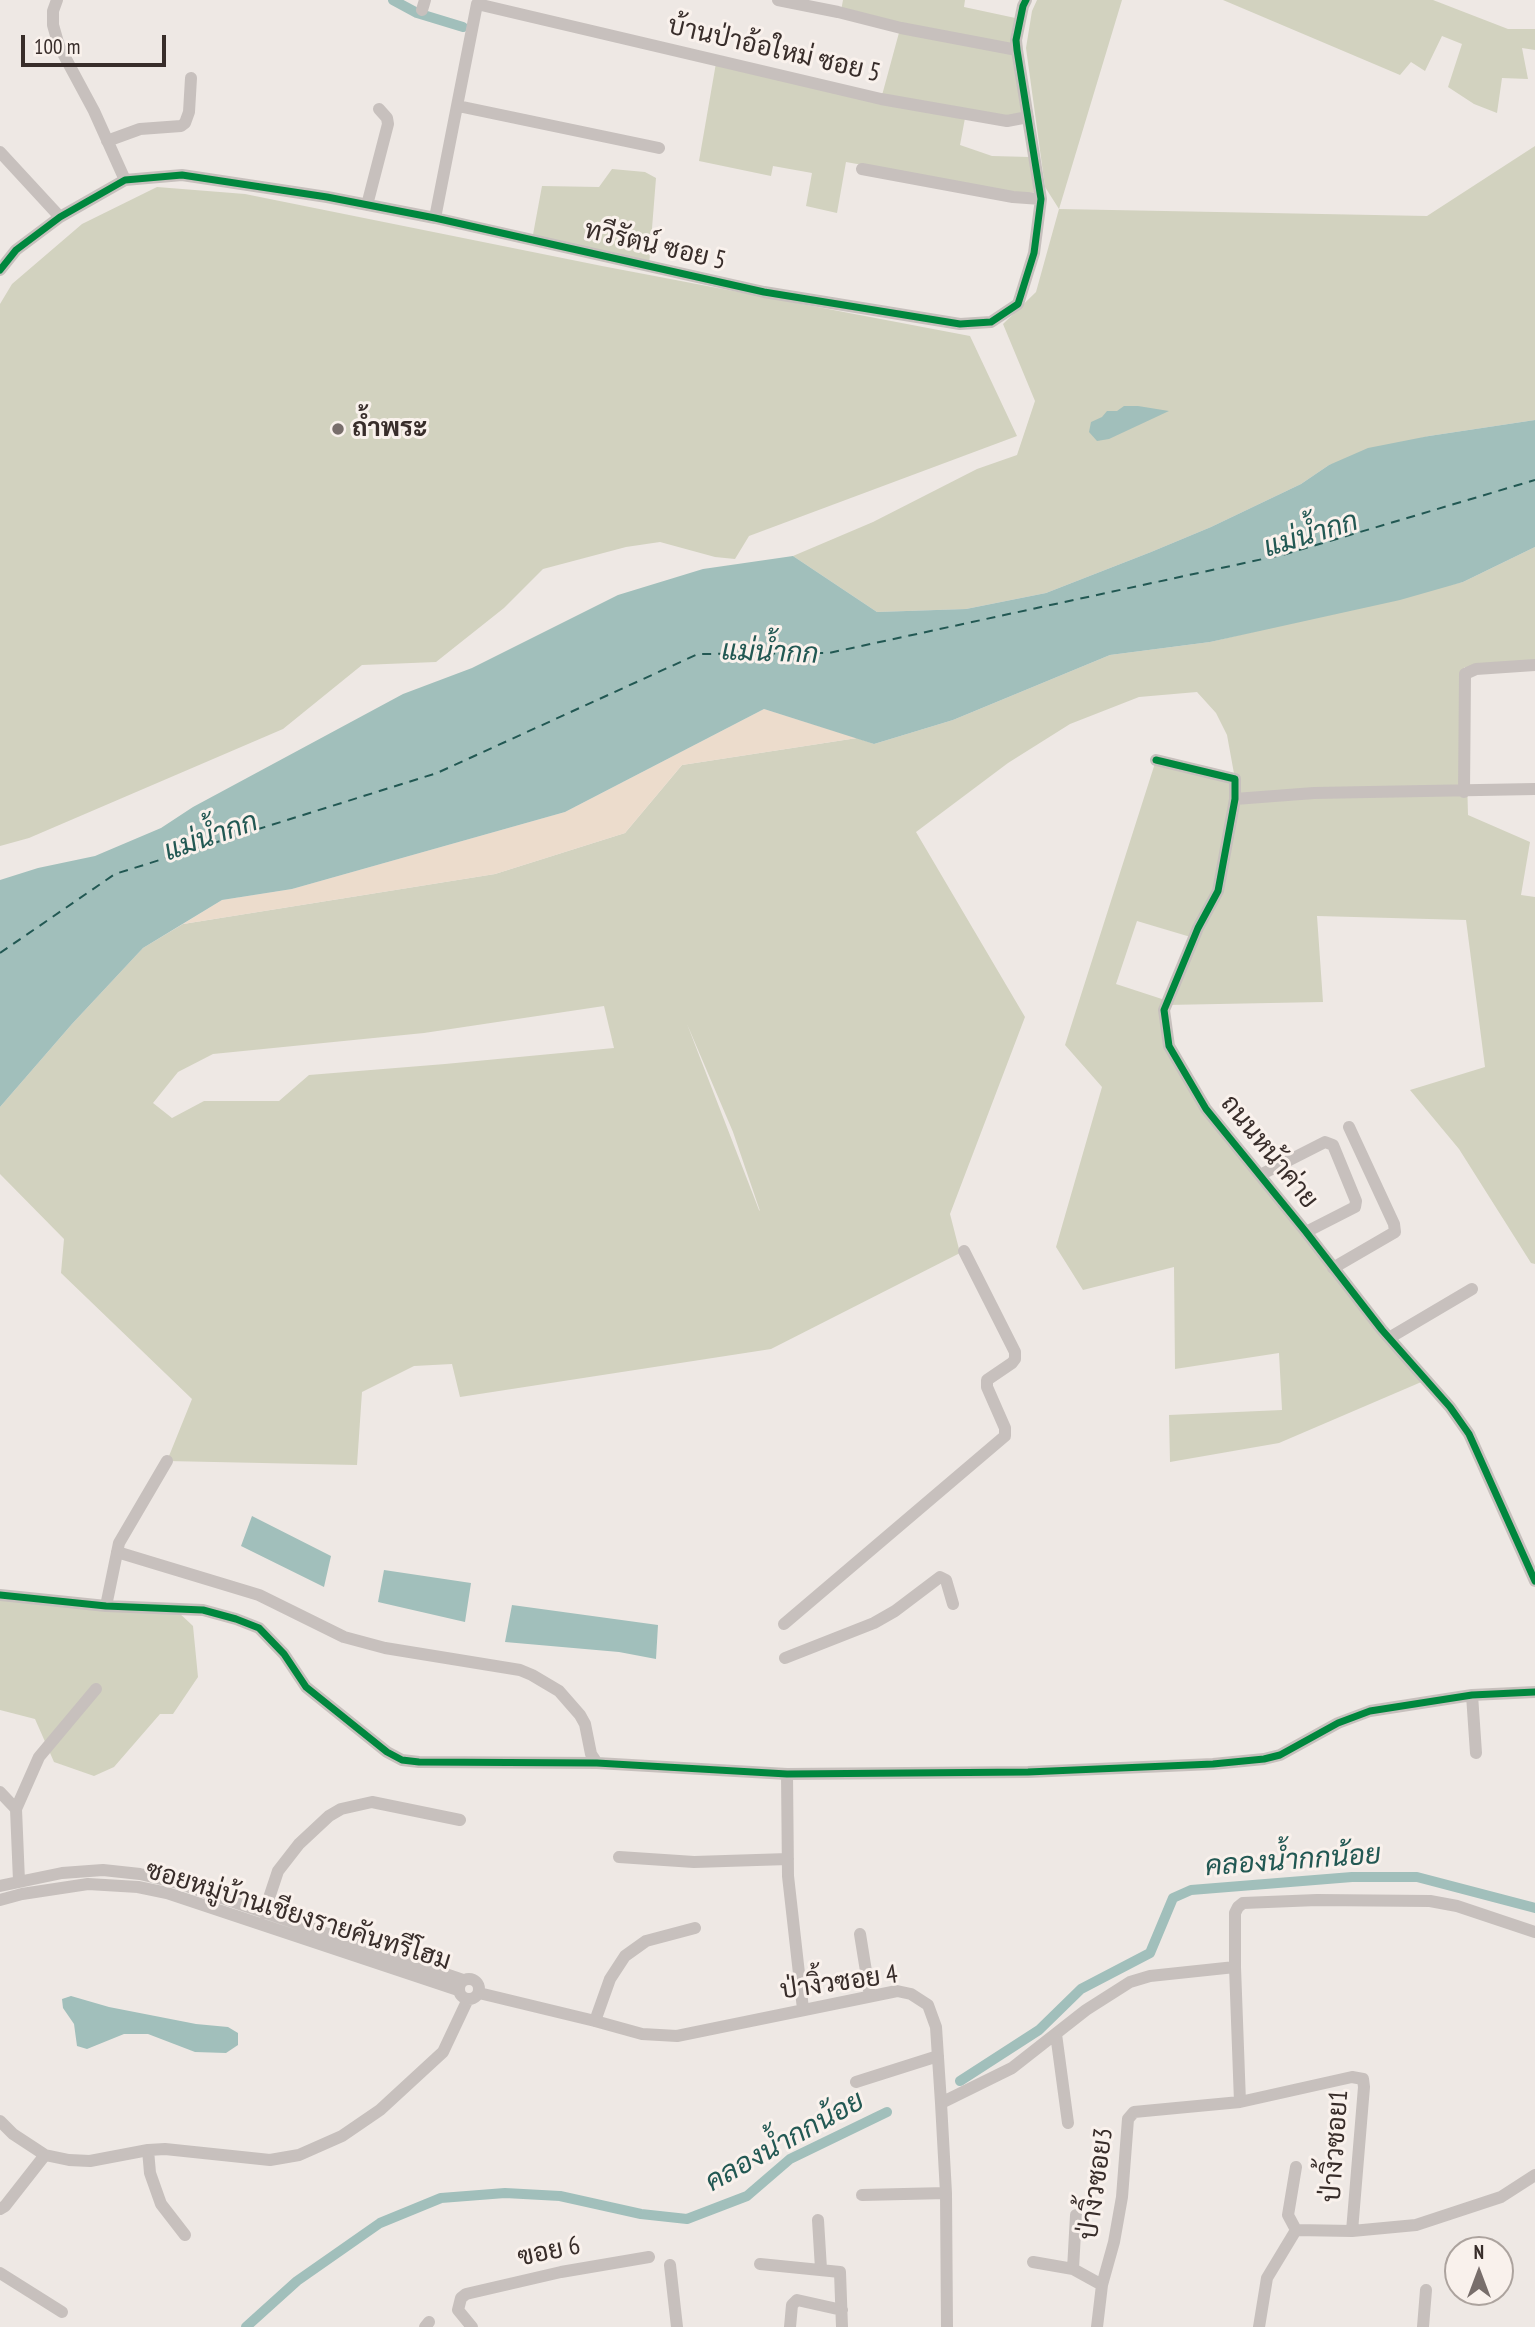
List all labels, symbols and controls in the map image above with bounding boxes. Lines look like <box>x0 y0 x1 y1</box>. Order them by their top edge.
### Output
street label: บ้านป่าอ้อใหม่ ซอย 5 <box>665 10 883 90</box>
scale bar <box>24 21 170 65</box>
text: 100 m <box>34 33 80 60</box>
street label: ทวีรัตน์ ซอย 5 <box>581 215 729 277</box>
place label: ถ้ำพระ <box>352 413 427 445</box>
marker: ถ้ำพระ <box>330 421 346 437</box>
water label: แม่น้ำกก <box>1260 505 1362 565</box>
water label: แม่น้ำกก <box>721 635 819 671</box>
water label: แม่น้ำกก <box>160 805 262 869</box>
street label: ถนนหน้าค่าย <box>1214 1089 1324 1215</box>
water label: คลองน้ำกกน้อย <box>1204 1838 1382 1884</box>
street label: ซอยหมู่บ้านเชียงรายคันทรีโฮม <box>142 1855 454 1977</box>
street label: ป่างิ้วซอย 4 <box>778 1959 900 2007</box>
water label: คลองน้ำกกน้อย <box>700 2085 870 2199</box>
street label: ป่างิ้วซอย1 <box>1317 2089 1355 2203</box>
street label: ป่างิ้วซอย3 <box>1074 2126 1120 2242</box>
street label: ฃอย 6 <box>515 2230 583 2274</box>
north arrow <box>1444 2236 1514 2306</box>
text: N <box>1474 2240 1484 2264</box>

